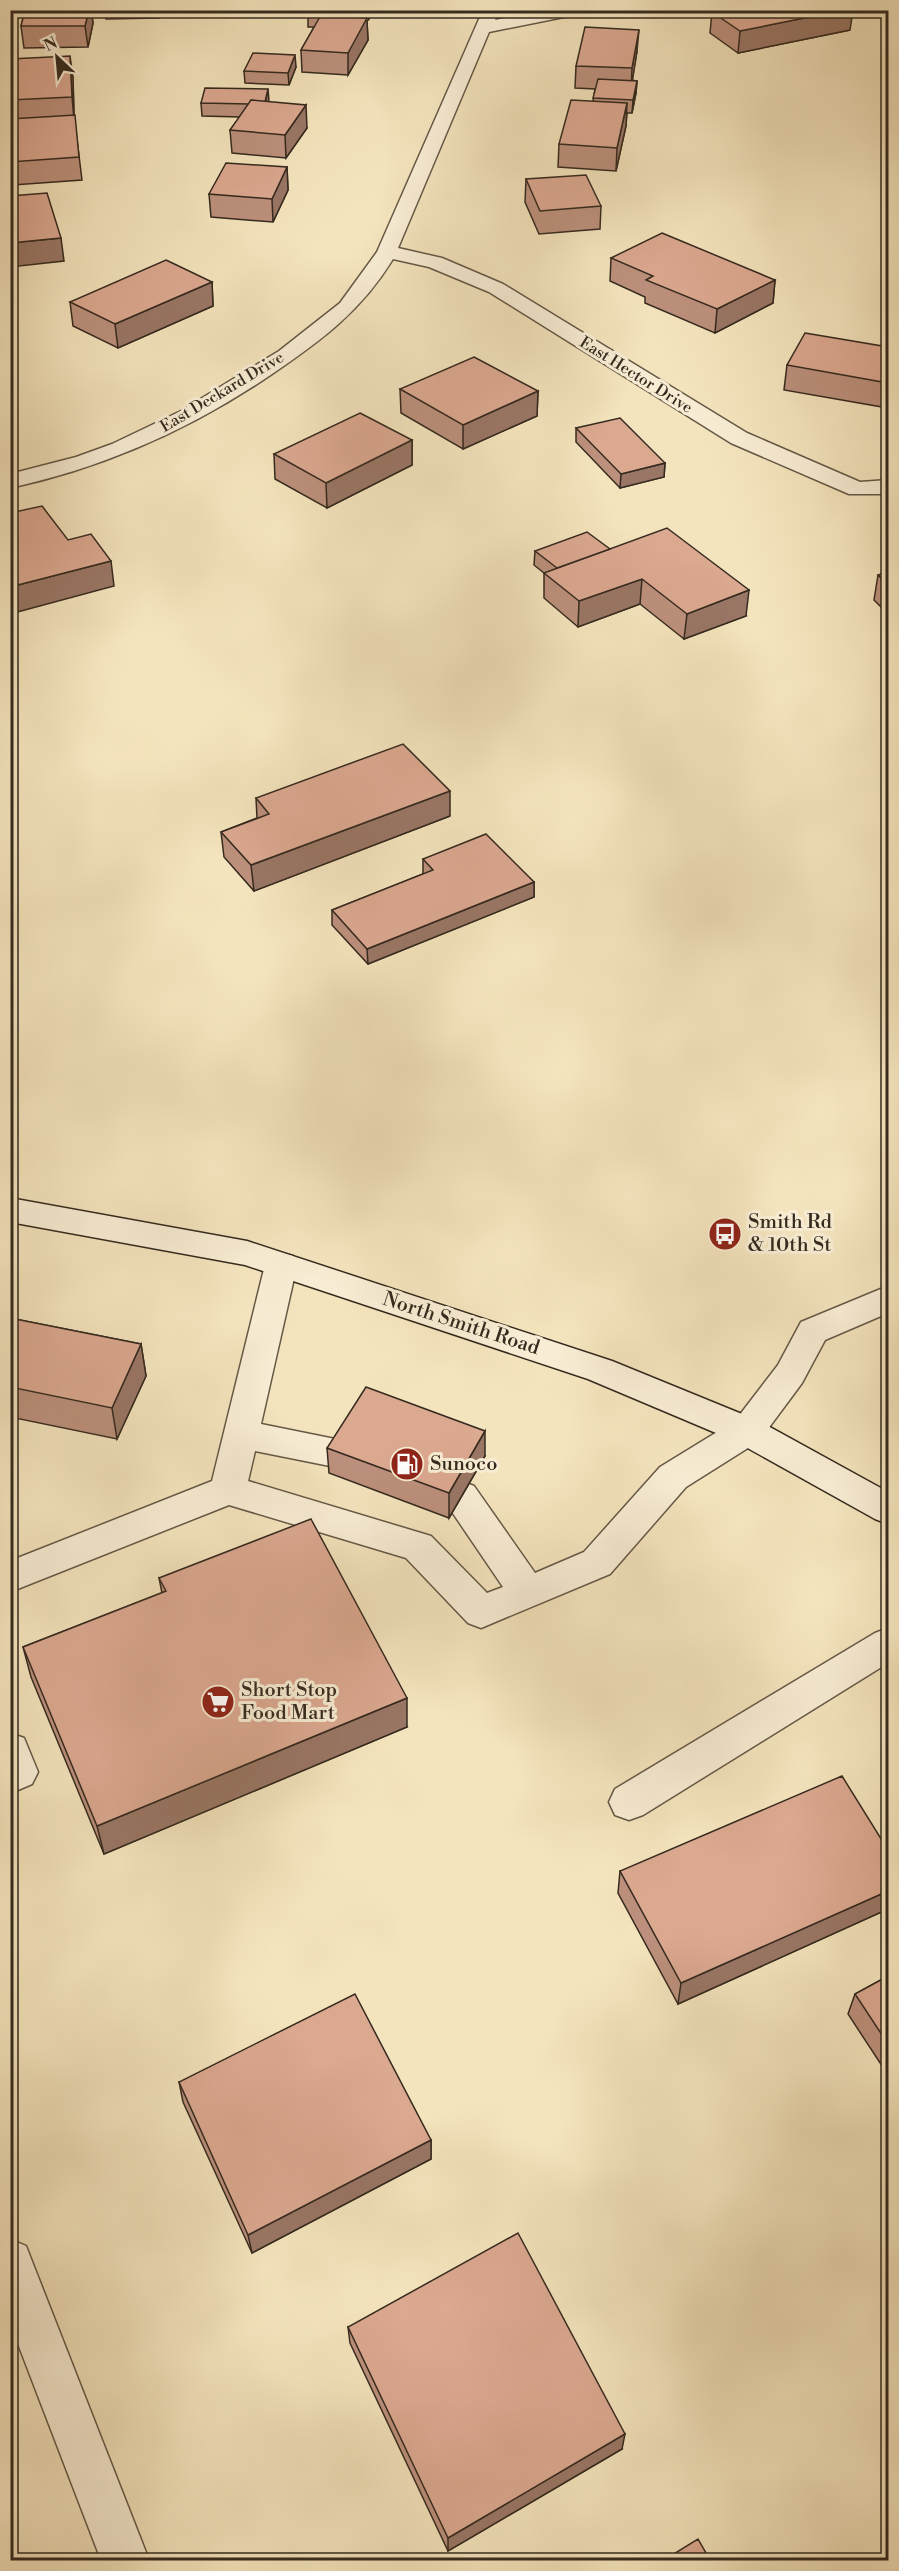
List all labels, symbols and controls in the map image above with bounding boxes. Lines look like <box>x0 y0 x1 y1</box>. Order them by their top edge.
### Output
north arrow <box>27 27 87 87</box>
text: N <box>41 33 61 56</box>
street label: East Hector Drive <box>576 332 696 418</box>
street label: East Deckard Drive <box>157 347 287 437</box>
place label: Smith Rd & 10th St <box>748 1210 833 1258</box>
bus stop icon: Smith Rd & 10th St <box>707 1216 743 1252</box>
street label: North Smith Road <box>379 1287 543 1361</box>
fuel station icon: Sunoco <box>389 1446 425 1482</box>
place label: Sunoco <box>430 1452 497 1477</box>
place label: Short Stop Food Mart <box>241 1678 337 1726</box>
supermarket icon: Short Stop Food Mart <box>200 1684 236 1720</box>

